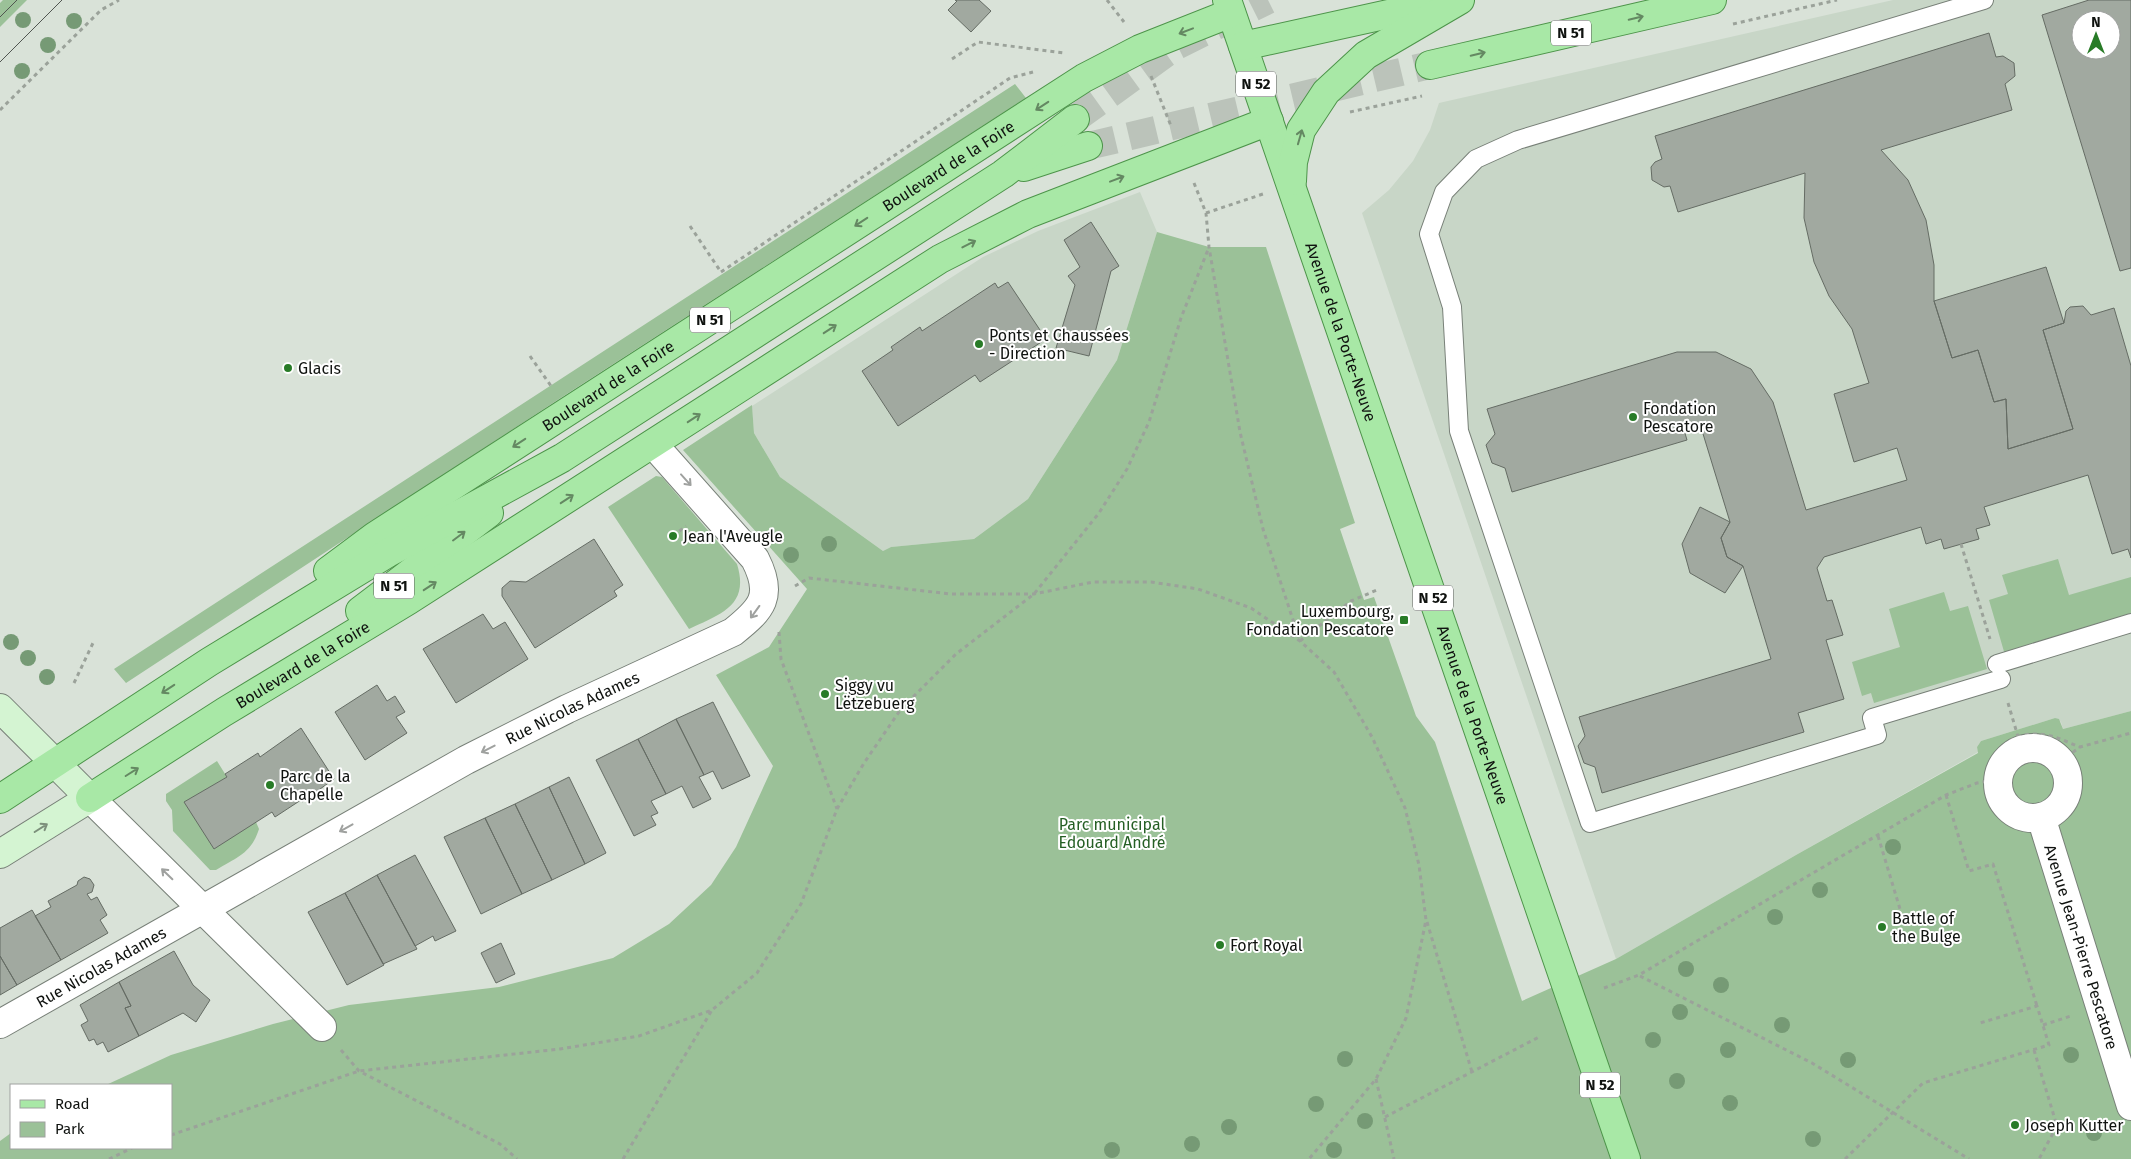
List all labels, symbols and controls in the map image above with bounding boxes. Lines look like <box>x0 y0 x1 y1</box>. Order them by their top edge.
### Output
north arrow <box>2071 10 2121 60</box>
one-way arrow <box>1627 13 1643 22</box>
text: N <box>2091 14 2101 31</box>
road number: N 51 <box>1551 20 1591 46</box>
one-way arrow <box>1178 27 1194 36</box>
one-way arrow <box>1469 49 1485 58</box>
road number: N 52 <box>1236 72 1276 96</box>
one-way arrow <box>1035 101 1049 111</box>
street label: Boulevard de la Foire <box>879 117 1018 216</box>
one-way arrow <box>1295 129 1305 145</box>
one-way arrow <box>1109 174 1124 183</box>
one-way arrow <box>855 218 869 228</box>
one-way arrow <box>961 239 976 249</box>
street label: Avenue de la Porte-Neuve <box>1301 240 1380 424</box>
road number: N 51 <box>690 308 730 332</box>
one-way arrow <box>823 323 837 334</box>
place label: Ponts et Chaussées - Direction <box>989 326 1129 363</box>
street label: Boulevard de la Foire <box>539 336 678 435</box>
marker: Ponts et Chaussées - Direction <box>973 338 985 350</box>
place label: Glacis <box>298 359 341 378</box>
marker: Glacis <box>282 362 294 374</box>
place label: Fondation Pescatore <box>1643 399 1716 436</box>
marker: Fondation Pescatore <box>1627 411 1639 423</box>
one-way arrow <box>687 412 701 423</box>
one-way arrow <box>512 438 526 448</box>
one-way arrow <box>680 474 691 487</box>
one-way arrow <box>560 494 574 504</box>
place label: Jean l'Aveugle <box>683 527 783 546</box>
marker: Jean l'Aveugle <box>667 530 679 542</box>
one-way arrow <box>453 531 466 542</box>
road number: N 51 <box>374 574 414 598</box>
one-way arrow <box>423 581 437 591</box>
road number: N 52 <box>1413 586 1453 610</box>
place label: Luxembourg, Fondation Pescatore <box>1246 602 1394 639</box>
one-way arrow <box>750 605 760 619</box>
marker: Luxembourg, Fondation Pescatore <box>1398 614 1410 626</box>
street label: Boulevard de la Foire <box>232 617 373 713</box>
street label: Avenue de la Porte-Neuve <box>1433 623 1512 807</box>
street label: Rue Nicolas Adames <box>502 668 642 749</box>
place label: Siggy vu Lëtzebuerg <box>835 676 915 713</box>
one-way arrow <box>161 683 175 694</box>
marker: Siggy vu Lëtzebuerg <box>819 688 831 700</box>
one-way arrow <box>481 745 496 754</box>
one-way arrow <box>124 766 138 776</box>
place label: Parc de la Chapelle <box>280 767 351 804</box>
marker: Parc de la Chapelle <box>264 779 276 791</box>
park label: Parc municipal Edouard André <box>1058 815 1166 852</box>
one-way arrow <box>34 822 48 832</box>
one-way arrow <box>338 823 353 833</box>
street label: Avenue Jean-Pierre Pescatore <box>2040 842 2122 1052</box>
one-way arrow <box>161 868 174 880</box>
place label: Battle of the Bulge <box>1892 909 1961 946</box>
marker: Battle of the Bulge <box>1876 921 1888 933</box>
street label: Rue Nicolas Adames <box>33 923 170 1012</box>
place label: Fort Royal <box>1230 936 1303 955</box>
marker: Fort Royal <box>1214 939 1226 951</box>
road number: N 52 <box>1580 1072 1620 1098</box>
legend <box>10 1084 172 1149</box>
text: Road <box>55 1095 90 1113</box>
place label: Joseph Kutter <box>2025 1116 2124 1135</box>
marker: Joseph Kutter <box>2009 1119 2021 1131</box>
text: Park <box>55 1120 85 1138</box>

